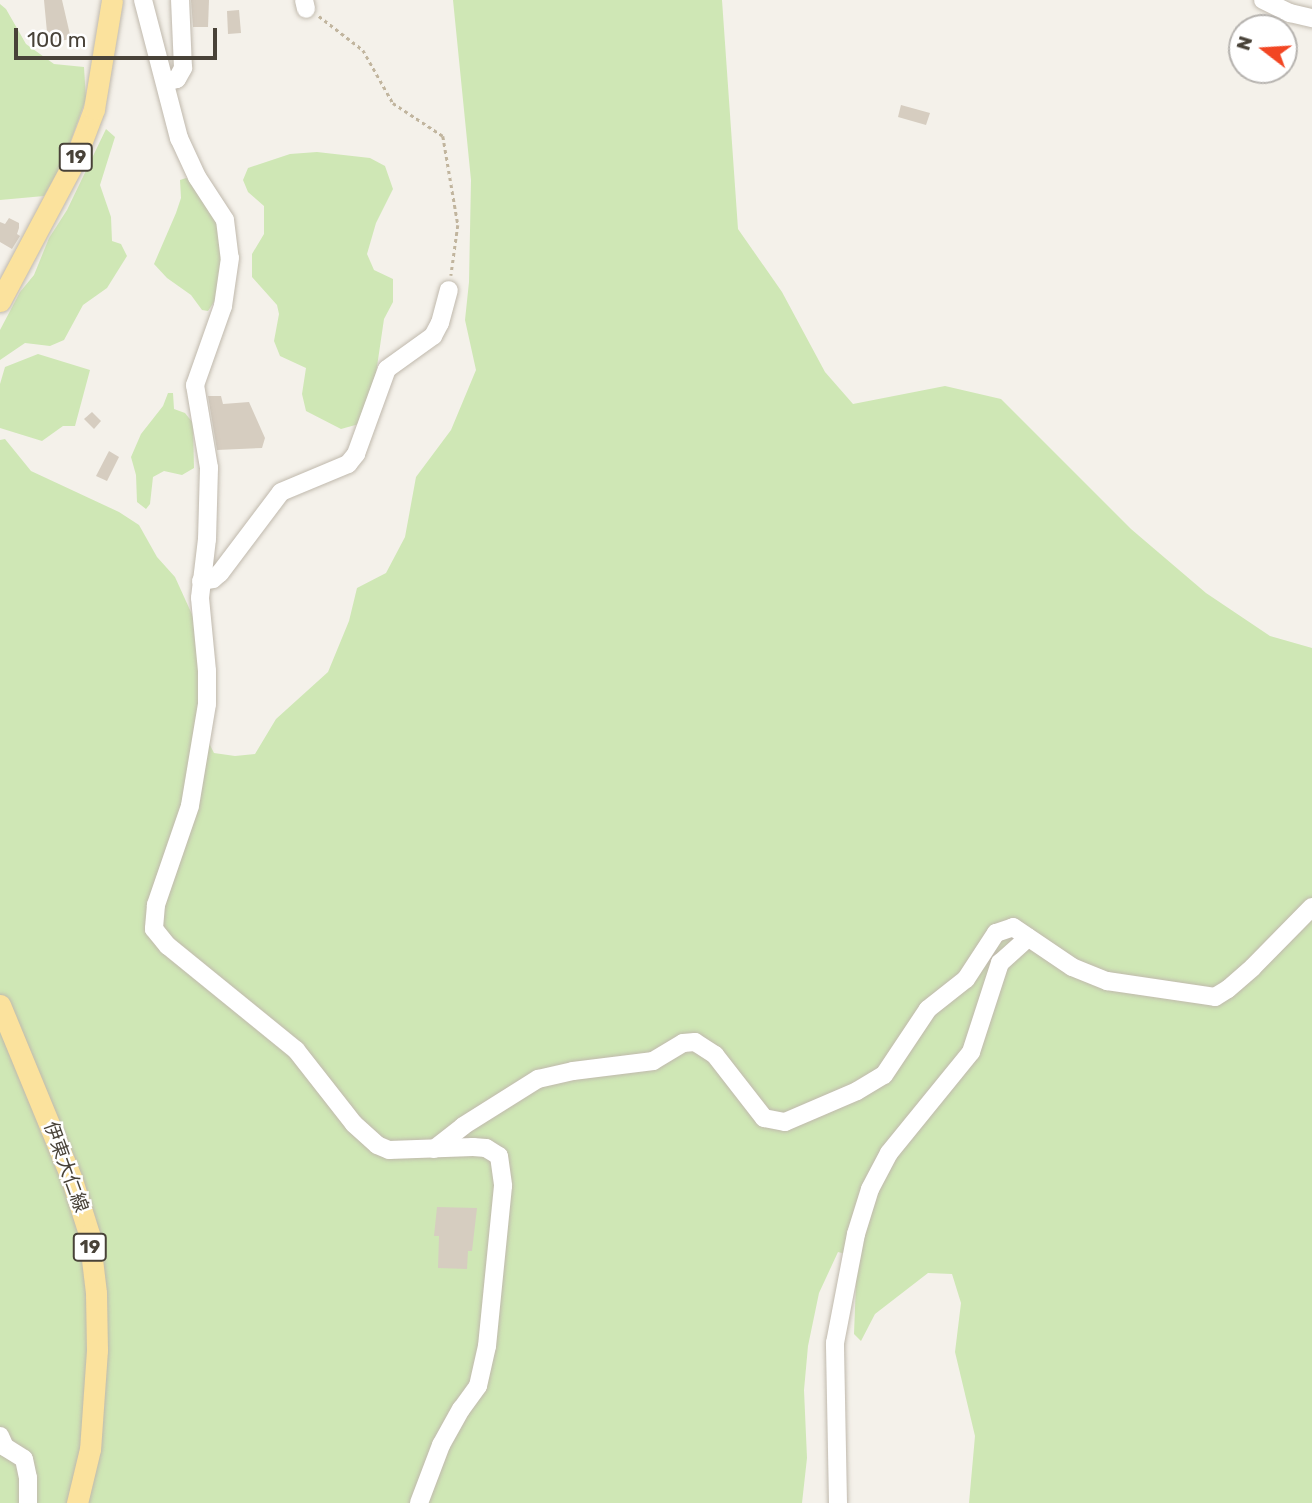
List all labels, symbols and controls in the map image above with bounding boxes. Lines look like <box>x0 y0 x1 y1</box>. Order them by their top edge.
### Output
scale bar <box>18 14 220 58</box>
north arrow <box>1228 14 1298 84</box>
text: 100 m <box>27 27 86 52</box>
text: N <box>1231 33 1257 53</box>
road number: 19 <box>58 142 94 172</box>
street label: 伊東大仁線 <box>39 1118 93 1216</box>
road number: 19 <box>72 1232 108 1262</box>

